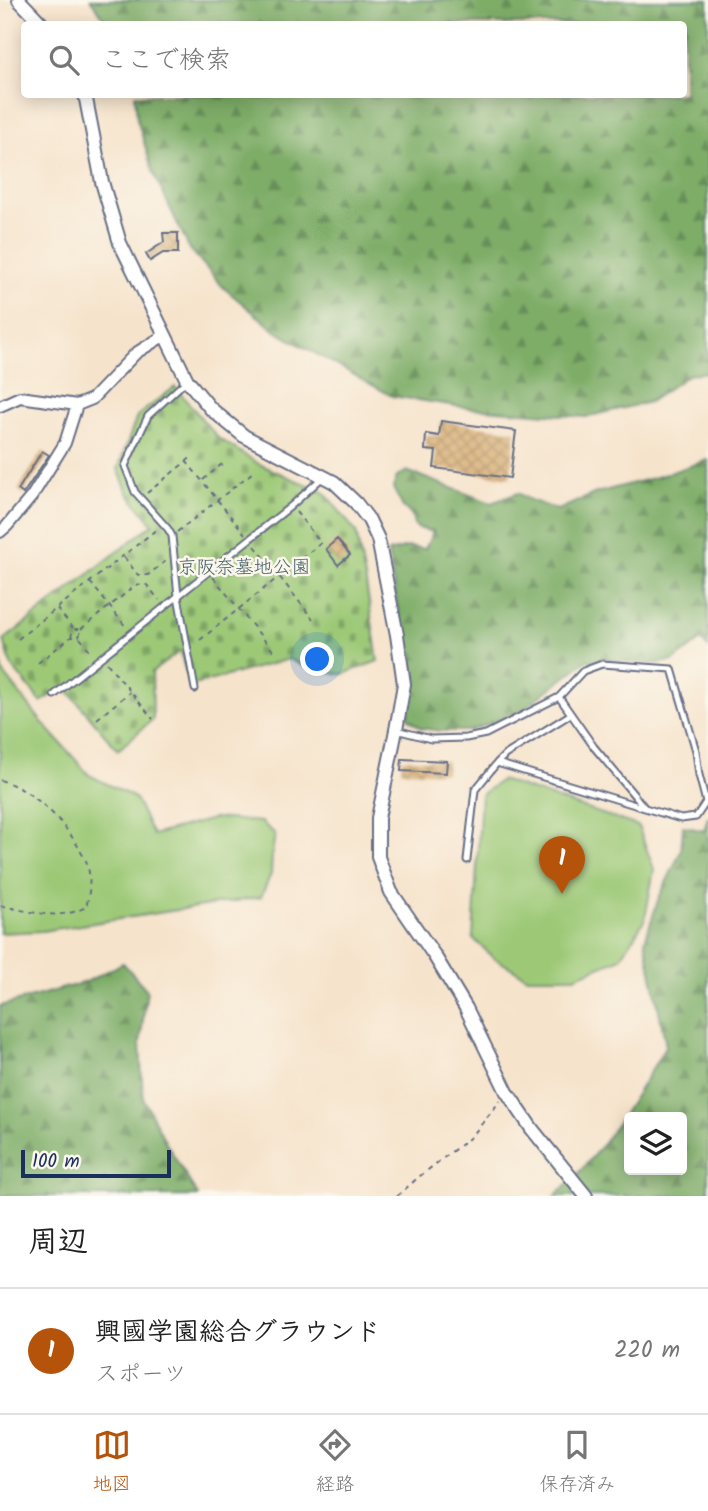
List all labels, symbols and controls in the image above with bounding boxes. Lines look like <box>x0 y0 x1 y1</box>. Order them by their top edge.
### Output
search box <box>21 21 687 98</box>
text: ここで検索 <box>101 40 231 82</box>
icon: search <box>45 41 83 79</box>
park label: 京阪奈墓地公園 <box>177 553 311 583</box>
your location <box>300 642 334 676</box>
pin: 1 <box>539 836 585 894</box>
map controls <box>624 1112 687 1175</box>
button: layers <box>624 1112 687 1175</box>
scale bar <box>21 1147 172 1179</box>
text: 100 m <box>32 1147 80 1177</box>
text: 周辺 <box>28 1219 88 1267</box>
text: 興國学園総合グラウンド <box>95 1312 381 1354</box>
text: 1 <box>48 1333 54 1369</box>
text: 220 m <box>614 1333 680 1369</box>
text: スポーツ <box>95 1357 187 1393</box>
tab: 地図 <box>93 1426 131 1500</box>
tab: 経路 <box>316 1426 354 1500</box>
tab: 保存済み <box>539 1426 615 1500</box>

